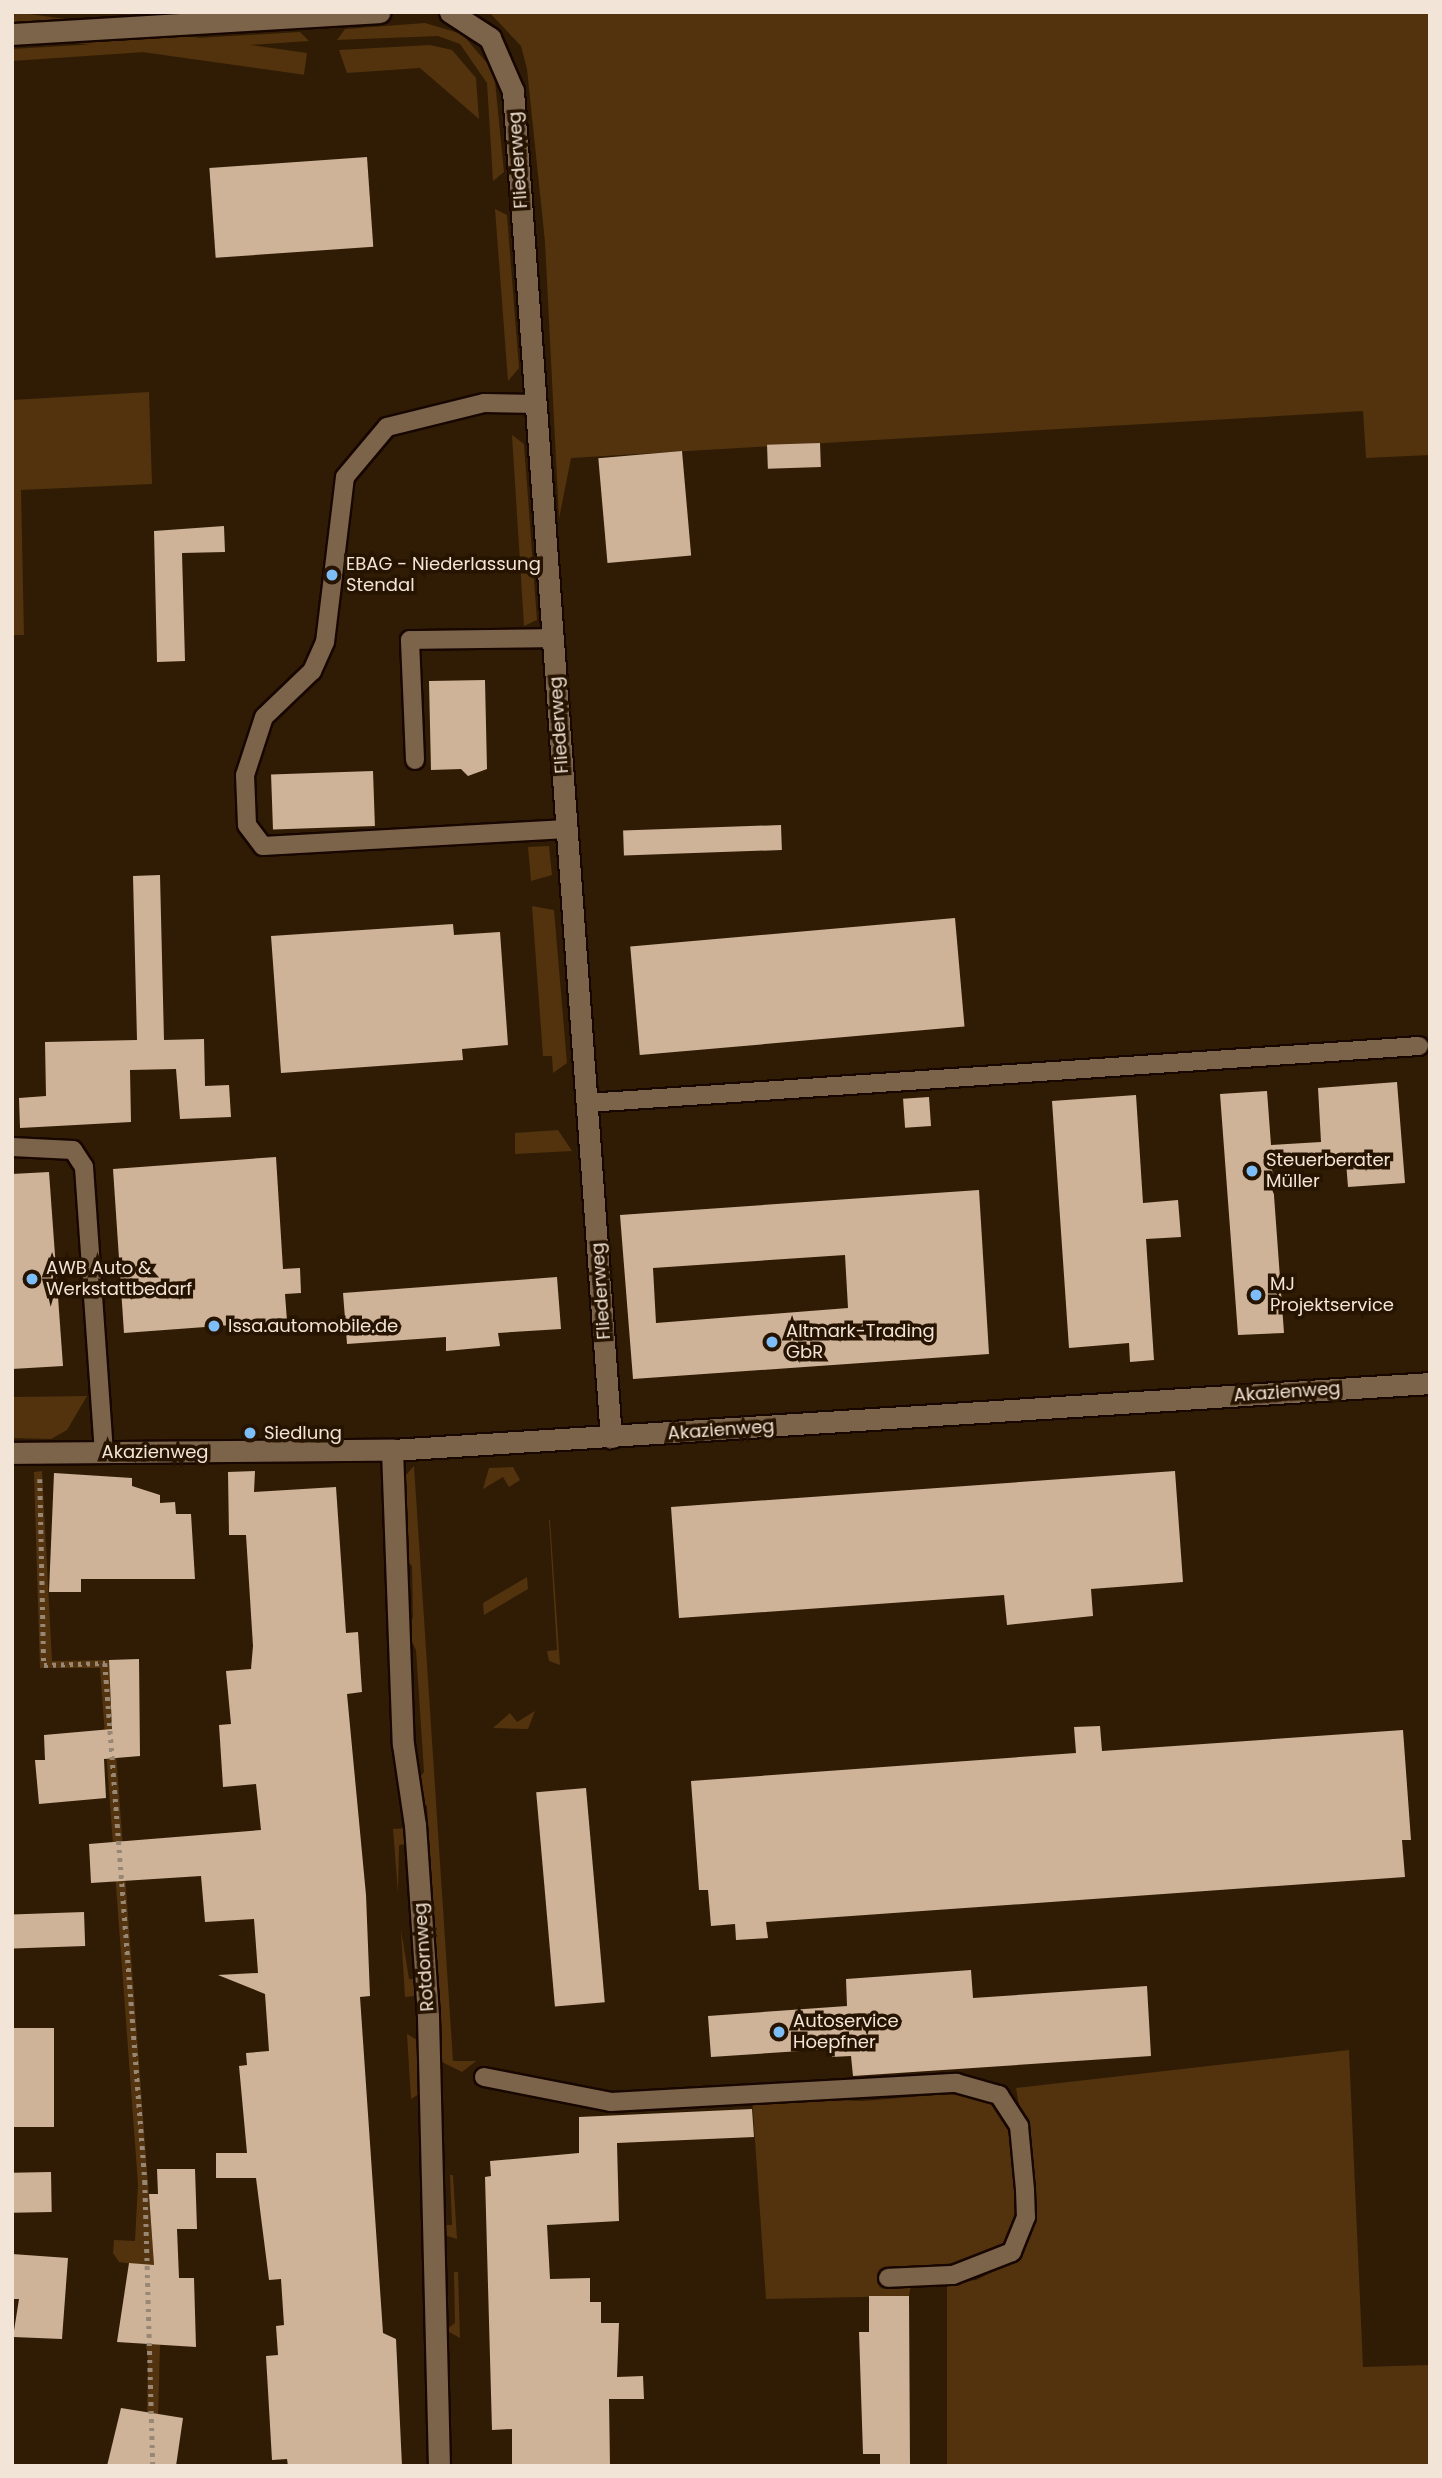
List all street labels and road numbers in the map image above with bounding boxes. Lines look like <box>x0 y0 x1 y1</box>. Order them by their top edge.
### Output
street label: Fliederweg <box>504 111 532 209</box>
street label: Fliederweg <box>545 676 573 774</box>
street label: Fliederweg <box>587 1242 615 1340</box>
street label: Akazienweg <box>1233 1377 1341 1407</box>
street label: Akazienweg <box>667 1415 775 1445</box>
street label: Akazienweg <box>102 1441 208 1463</box>
street label: Rotdornweg <box>409 1902 439 2012</box>

